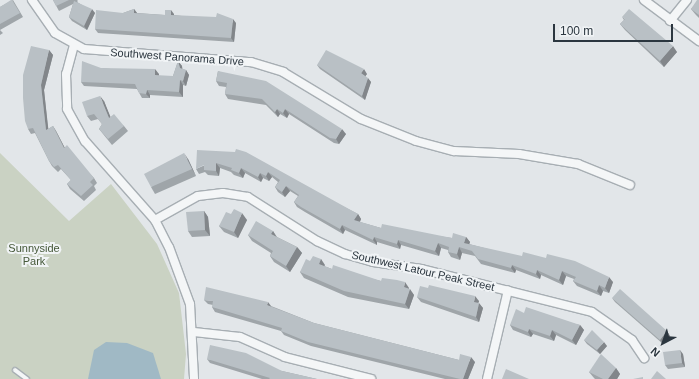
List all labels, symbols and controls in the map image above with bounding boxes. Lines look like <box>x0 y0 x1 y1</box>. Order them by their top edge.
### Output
scale bar <box>555 16 675 42</box>
text: 100 m <box>560 24 593 38</box>
street label: Southwest Panorama Drive <box>110 46 244 68</box>
park label: Sunnyside Park <box>8 242 60 268</box>
street label: Southwest Latour Peak Street <box>350 248 496 294</box>
north arrow <box>643 323 683 363</box>
text: N <box>648 345 662 359</box>

